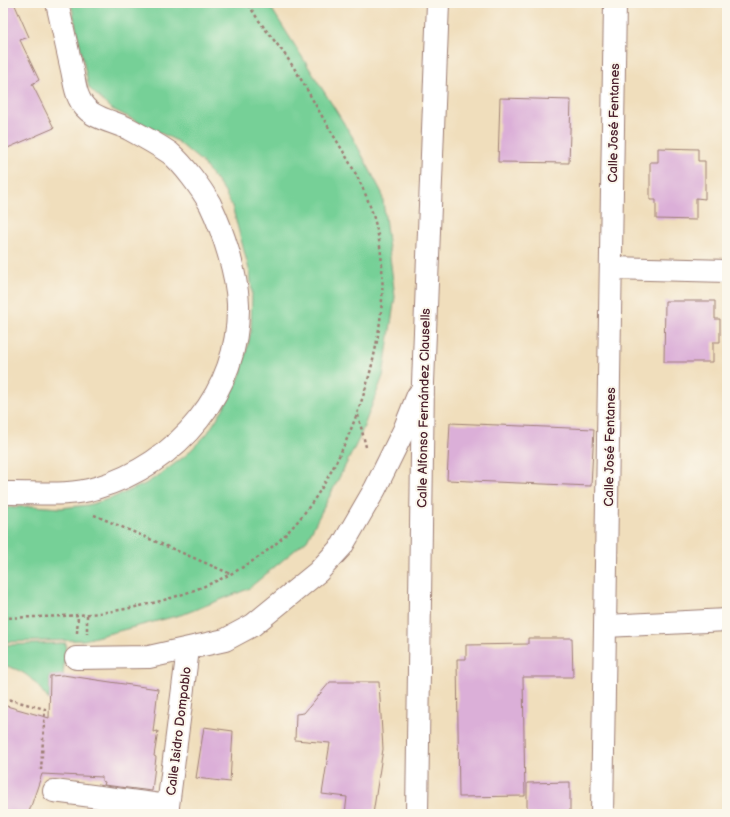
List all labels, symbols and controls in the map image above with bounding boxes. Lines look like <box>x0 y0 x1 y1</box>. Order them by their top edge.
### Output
street label: Calle José Fentanes <box>605 63 623 183</box>
street label: Calle Alfonso Fernández Clausells <box>414 308 434 508</box>
street label: Calle José Fentanes <box>601 387 619 507</box>
street label: Calle Isidro Dompablo <box>163 666 195 796</box>

